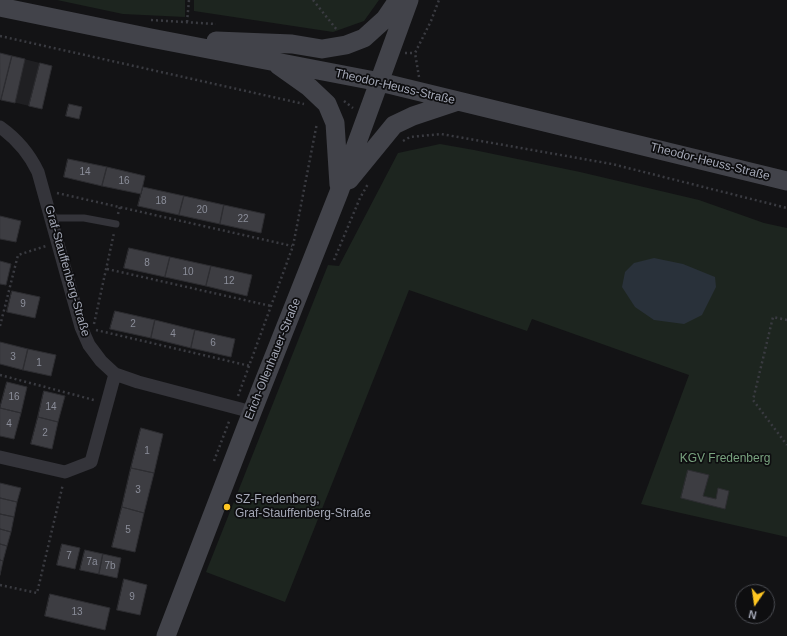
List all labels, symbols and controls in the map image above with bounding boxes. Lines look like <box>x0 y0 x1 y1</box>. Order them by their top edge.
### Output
street label: Theodor-Heuss-Straße <box>334 66 456 108</box>
street label: Theodor-Heuss-Straße <box>649 140 771 184</box>
house number: 14 <box>79 166 91 178</box>
house number: 16 <box>118 175 130 187</box>
house number: 18 <box>155 195 167 207</box>
street label: Graf-Stauffenberg-Straße <box>41 204 93 338</box>
house number: 20 <box>196 204 208 216</box>
house number: 22 <box>237 213 249 225</box>
house number: 8 <box>144 257 150 269</box>
house number: 10 <box>182 266 194 278</box>
house number: 12 <box>223 275 235 287</box>
street label: Erich-Ollenhauer-Straße <box>242 296 304 422</box>
house number: 9 <box>20 298 26 310</box>
house number: 2 <box>130 318 136 330</box>
house number: 4 <box>170 328 176 340</box>
house number: 6 <box>210 337 216 349</box>
house number: 3 <box>10 351 16 363</box>
house number: 1 <box>36 357 42 369</box>
house number: 16 <box>8 391 20 403</box>
house number: 14 <box>45 401 57 413</box>
house number: 4 <box>6 418 12 430</box>
house number: 2 <box>42 427 48 439</box>
house number: 1 <box>144 445 150 457</box>
park label: KGV Fredenberg <box>680 452 770 466</box>
house number: 3 <box>135 484 141 496</box>
place label: SZ-Fredenberg, Graf-Stauffenberg-Straße <box>235 493 371 521</box>
marker: SZ-Fredenberg, Graf-Stauffenberg-Straße <box>222 502 232 512</box>
house number: 5 <box>125 524 131 536</box>
house number: 7 <box>66 550 72 562</box>
house number: 7a <box>86 556 98 568</box>
house number: 7b <box>104 560 116 572</box>
north arrow <box>735 584 775 624</box>
house number: 9 <box>129 591 135 603</box>
house number: 13 <box>71 606 83 618</box>
text: N <box>747 608 758 621</box>

